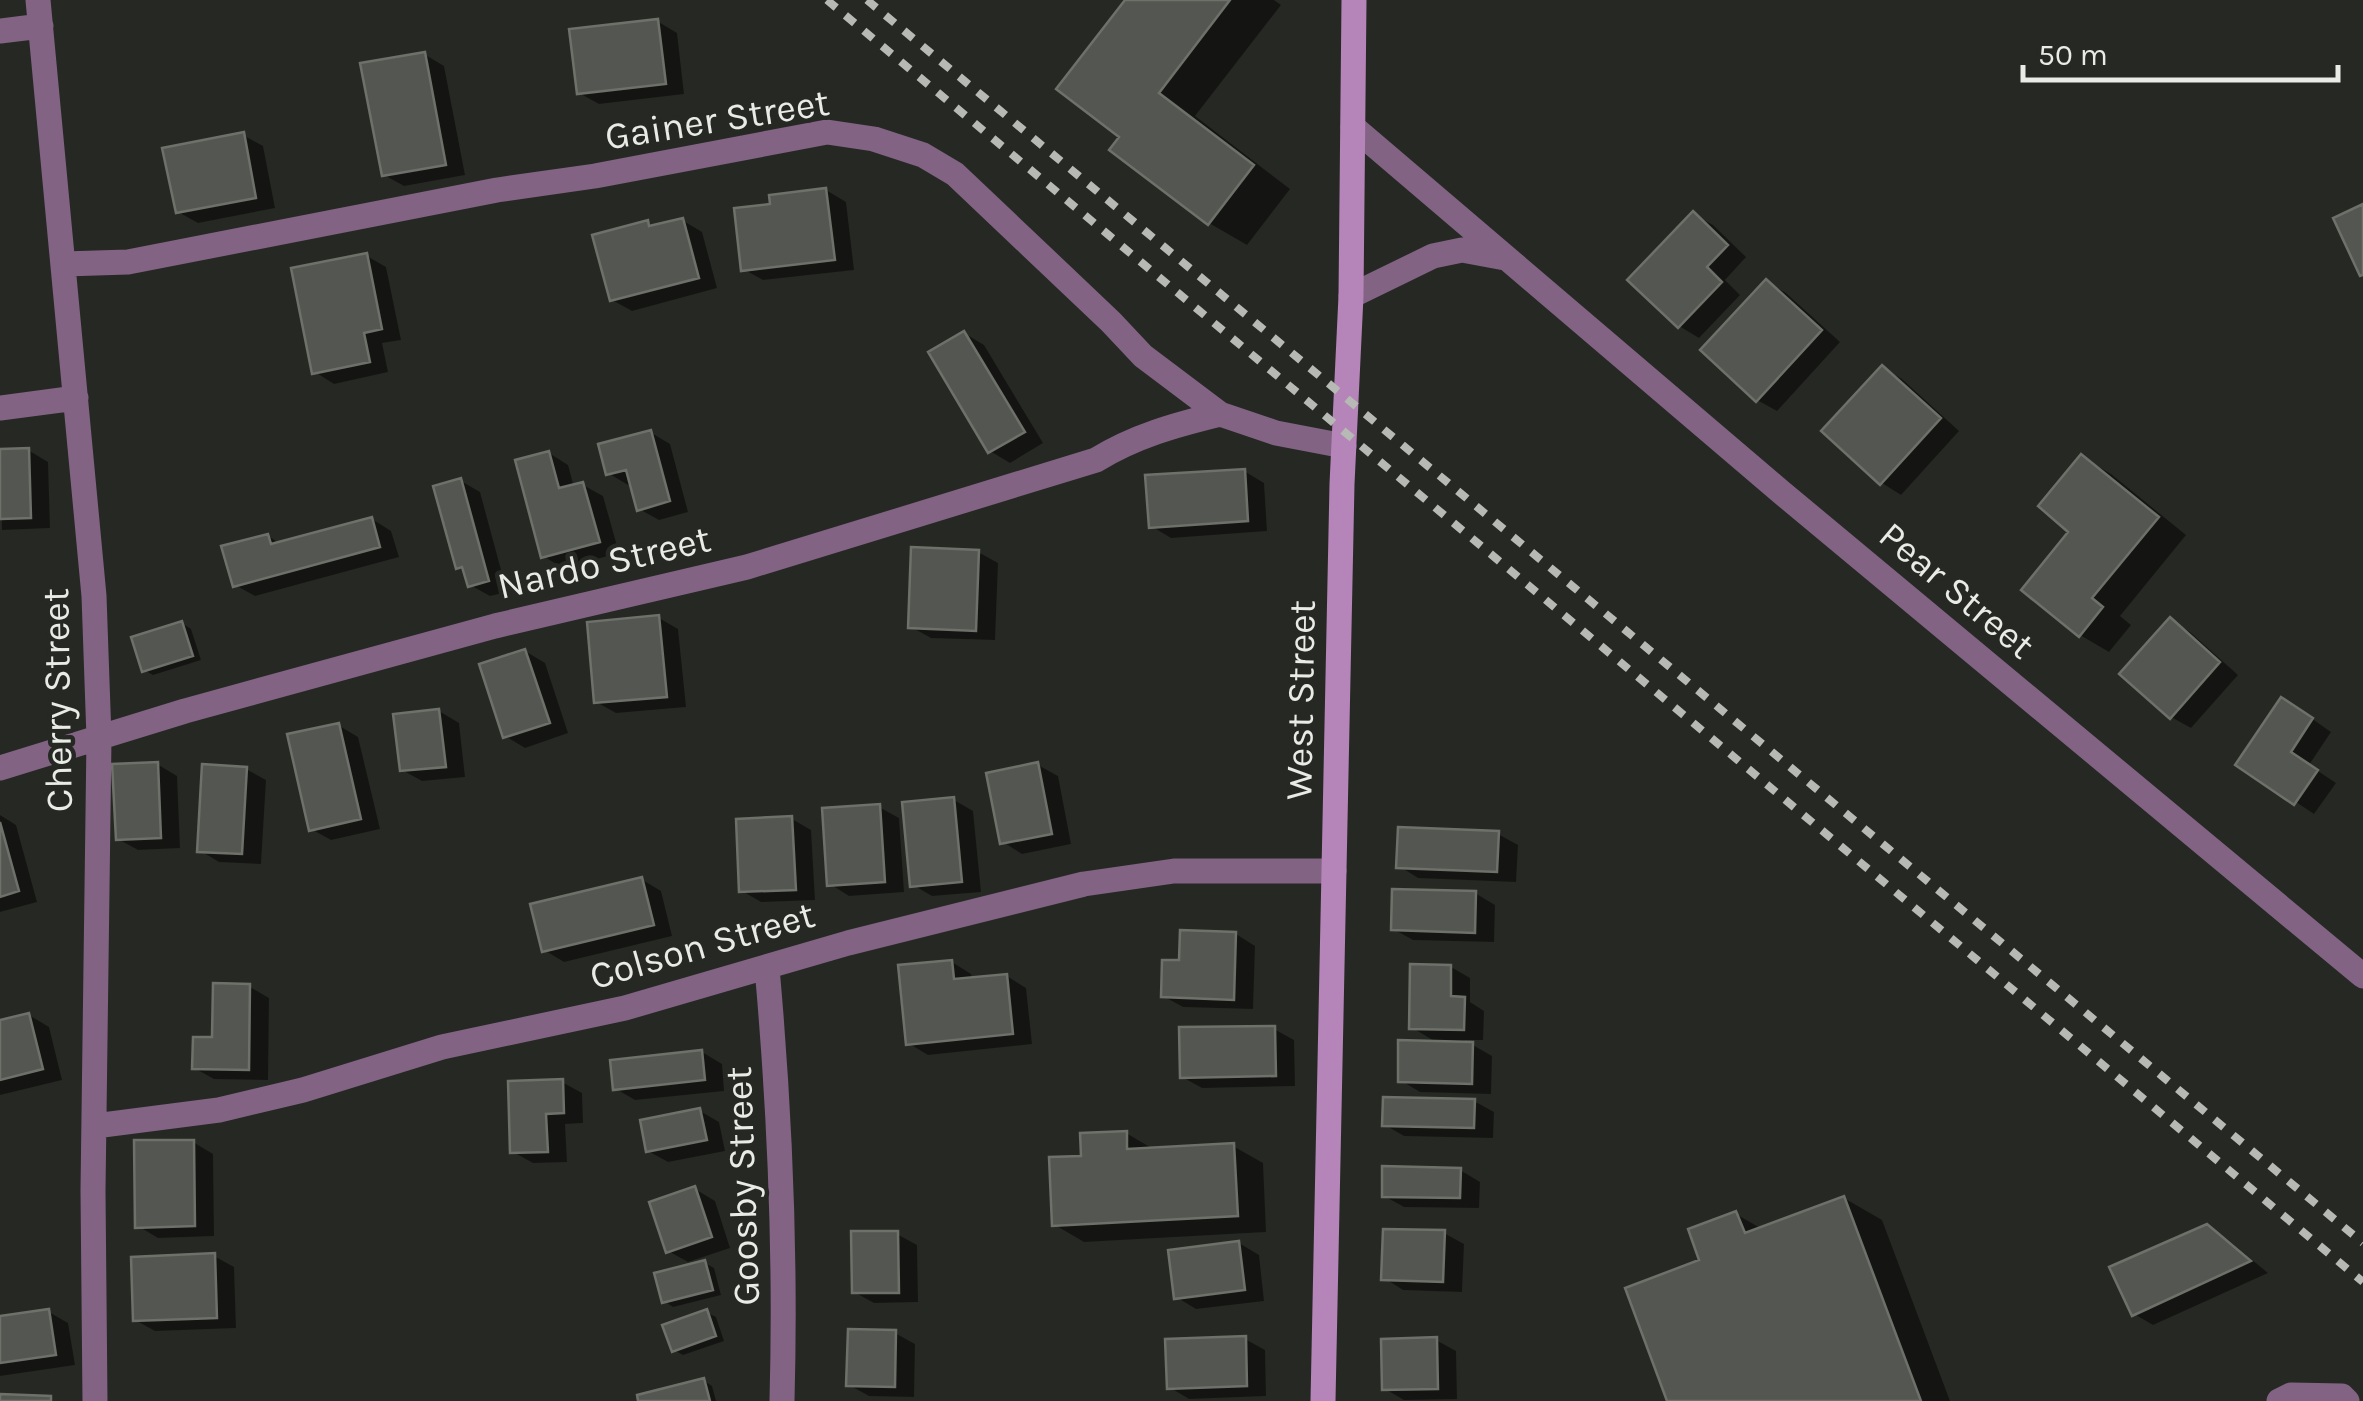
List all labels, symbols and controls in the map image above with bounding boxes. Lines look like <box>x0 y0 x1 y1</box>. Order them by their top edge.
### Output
scale bar <box>2023 20 2338 82</box>
text: 50 m <box>2038 37 2108 73</box>
street label: Gainer Street <box>602 80 832 159</box>
street label: Pear Street <box>1870 513 2043 668</box>
street label: Nardo Street <box>493 516 715 609</box>
street label: Cherry Street <box>33 587 82 812</box>
street label: West Street <box>1276 600 1325 800</box>
street label: Colson Street <box>585 892 820 999</box>
street label: Goosby Street <box>716 1066 769 1306</box>

